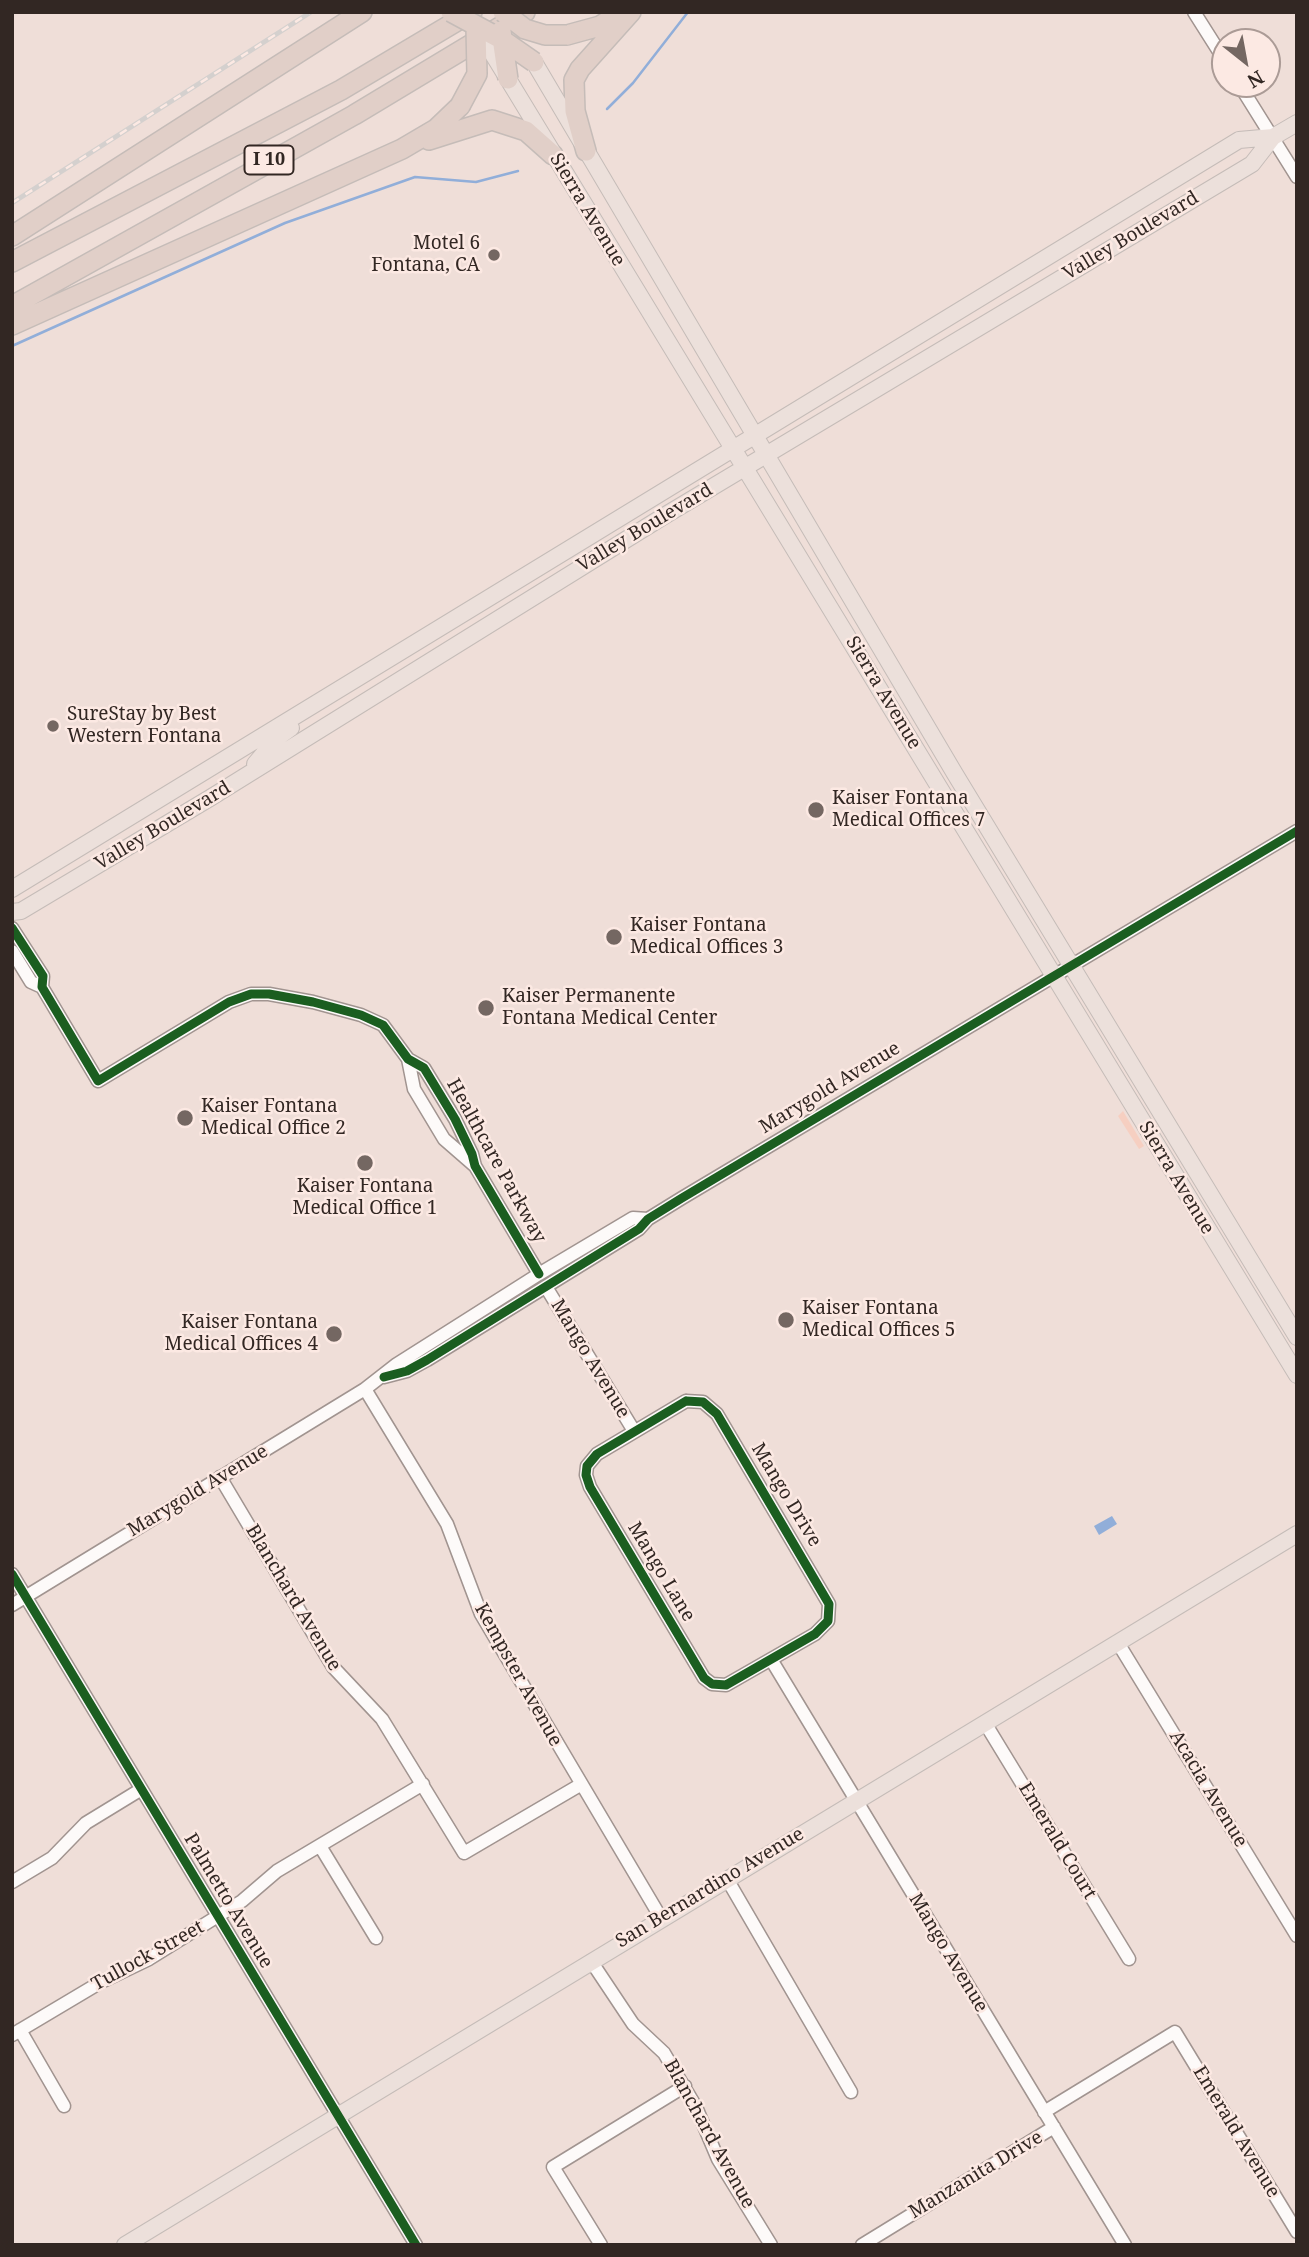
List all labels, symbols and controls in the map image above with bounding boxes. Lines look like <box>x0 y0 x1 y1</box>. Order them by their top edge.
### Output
north arrow <box>1211 28 1281 98</box>
text: N <box>1243 64 1269 94</box>
road number: I 10 <box>244 146 294 174</box>
street label: Sierra Avenue <box>544 149 630 271</box>
street label: Valley Boulevard <box>1059 187 1203 285</box>
place label: Motel 6 Fontana, CA <box>371 233 480 277</box>
marker: Motel 6 Fontana, CA <box>486 247 502 263</box>
street label: Valley Boulevard <box>573 479 717 577</box>
street label: Sierra Avenue <box>840 632 926 754</box>
place label: SureStay by Best Western Fontana <box>67 704 221 748</box>
marker: SureStay by Best Western Fontana <box>45 718 61 734</box>
street label: Valley Boulevard <box>91 777 235 875</box>
place label: Kaiser Fontana Medical Offices 7 <box>832 788 985 832</box>
marker: Kaiser Fontana Medical Offices 7 <box>806 800 826 820</box>
place label: Kaiser Fontana Medical Offices 3 <box>630 915 783 959</box>
marker: Kaiser Fontana Medical Offices 3 <box>604 927 624 947</box>
place label: Kaiser Permanente Fontana Medical Center <box>502 986 717 1030</box>
marker: Kaiser Permanente Fontana Medical Center <box>476 998 496 1018</box>
street label: Marygold Avenue <box>756 1037 904 1139</box>
street label: Healthcare Parkway <box>441 1075 551 1247</box>
place label: Kaiser Fontana Medical Office 2 <box>201 1096 346 1140</box>
marker: Kaiser Fontana Medical Office 2 <box>175 1108 195 1128</box>
street label: Sierra Avenue <box>1133 1117 1219 1239</box>
marker: Kaiser Fontana Medical Office 1 <box>355 1153 375 1173</box>
place label: Kaiser Fontana Medical Office 1 <box>293 1176 437 1220</box>
street label: Mango Avenue <box>546 1295 634 1423</box>
place label: Kaiser Fontana Medical Offices 5 <box>802 1298 955 1342</box>
marker: Kaiser Fontana Medical Offices 5 <box>776 1310 796 1330</box>
place label: Kaiser Fontana Medical Offices 4 <box>165 1312 318 1356</box>
marker: Kaiser Fontana Medical Offices 4 <box>324 1324 344 1344</box>
street label: Mango Drive <box>746 1439 826 1551</box>
street label: Marygold Avenue <box>124 1440 272 1542</box>
street label: Mango Lane <box>622 1518 700 1626</box>
street label: Blanchard Avenue <box>240 1521 346 1675</box>
street label: Kempster Avenue <box>469 1600 567 1750</box>
street label: Acacia Avenue <box>1164 1727 1252 1851</box>
street label: Emerald Court <box>1013 1779 1101 1903</box>
street label: San Bernardino Avenue <box>612 1823 808 1953</box>
street label: Palmetto Avenue <box>179 1829 277 1973</box>
street label: Mango Avenue <box>904 1889 992 2017</box>
street label: Tullock Street <box>88 1916 208 1996</box>
street label: Blanchard Avenue <box>659 2056 759 2212</box>
street label: Emerald Avenue <box>1188 2062 1284 2202</box>
street label: Manzanita Drive <box>905 2126 1047 2224</box>

